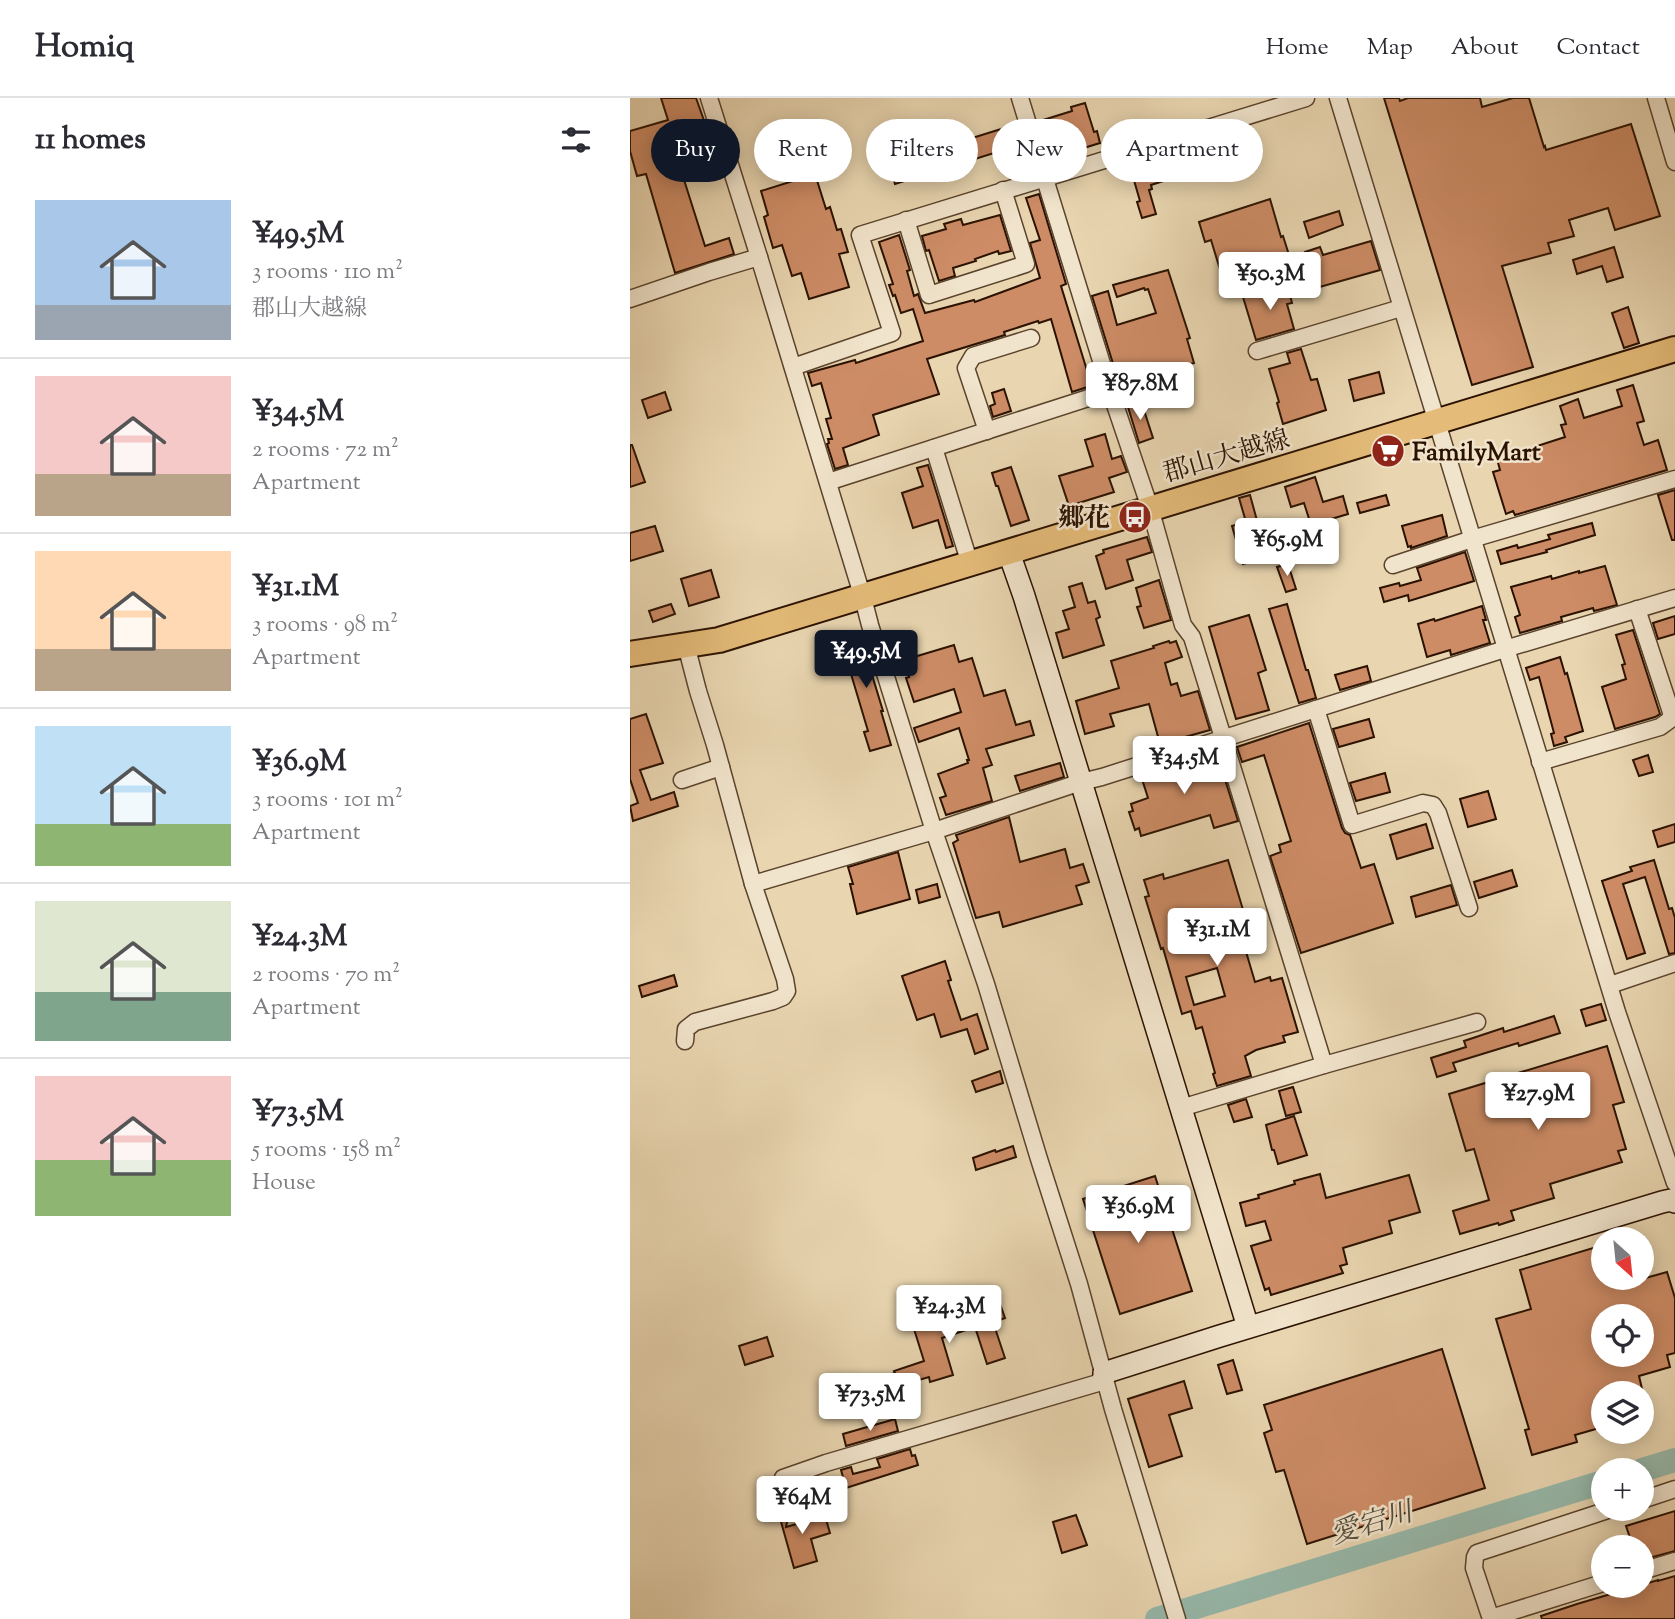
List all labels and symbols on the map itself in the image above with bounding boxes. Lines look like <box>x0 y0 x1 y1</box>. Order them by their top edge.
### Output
pin: ¥50.3M <box>1213 252 1327 312</box>
pin: ¥87.8M <box>1083 362 1197 422</box>
street label: 郡山大越線 <box>1159 422 1294 493</box>
supermarket icon: FamilyMart <box>1369 432 1407 470</box>
place label: FamilyMart <box>1412 435 1541 472</box>
bus stop icon: 郷花 <box>1116 498 1154 536</box>
place label: 郷花 <box>1058 501 1110 538</box>
pin: ¥65.9M <box>1230 518 1344 578</box>
pin: ¥49.5M <box>809 630 923 690</box>
pin: ¥34.5M <box>1127 736 1241 796</box>
pin: ¥31.1M <box>1160 908 1274 968</box>
pin: ¥27.9M <box>1481 1072 1595 1132</box>
pin: ¥36.9M <box>1081 1186 1195 1245</box>
north arrow <box>1591 1227 1654 1290</box>
pin: ¥24.3M <box>892 1286 1006 1345</box>
pin: ¥73.5M <box>813 1374 927 1433</box>
pin: ¥64M <box>761 1476 843 1536</box>
water label: 愛宕川 <box>1326 1493 1421 1556</box>

